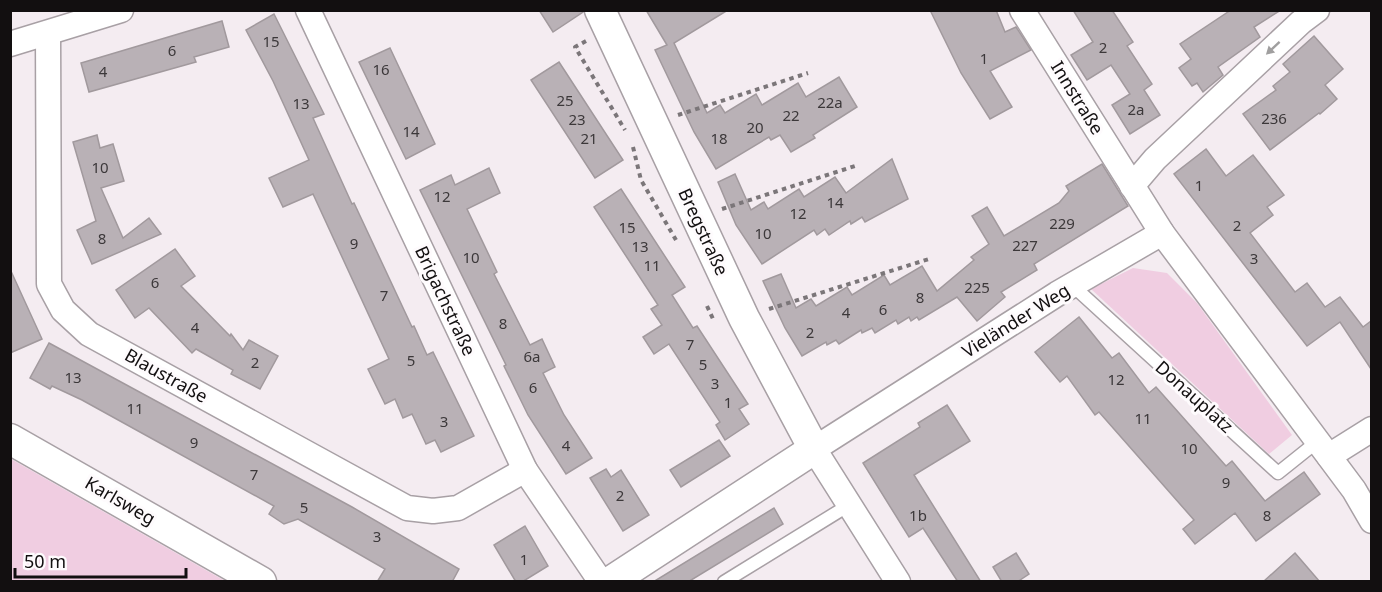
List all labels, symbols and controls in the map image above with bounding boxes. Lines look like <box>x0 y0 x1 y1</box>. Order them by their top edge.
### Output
house number: 15 <box>262 31 280 51</box>
house number: 2 <box>1099 37 1107 57</box>
house number: 6 <box>168 40 176 60</box>
one-way arrow <box>1266 41 1280 55</box>
house number: 1 <box>980 48 988 68</box>
street label: Innstraße <box>1046 56 1110 139</box>
house number: 16 <box>372 59 390 79</box>
house number: 4 <box>99 61 108 81</box>
house number: 25 <box>556 90 574 110</box>
house number: 22a <box>817 92 843 112</box>
house number: 13 <box>292 93 310 113</box>
house number: 2a <box>1128 99 1145 119</box>
house number: 22 <box>782 105 800 125</box>
house number: 236 <box>1261 108 1287 128</box>
house number: 23 <box>568 109 586 129</box>
house number: 20 <box>746 117 764 137</box>
house number: 14 <box>402 121 420 141</box>
house number: 21 <box>580 128 598 148</box>
house number: 18 <box>710 128 728 148</box>
house number: 10 <box>91 157 109 177</box>
house number: 1 <box>1195 175 1203 195</box>
street label: Bregstraße <box>673 184 735 279</box>
house number: 12 <box>433 186 451 206</box>
house number: 14 <box>826 192 844 212</box>
house number: 12 <box>789 203 807 223</box>
house number: 229 <box>1049 213 1075 233</box>
house number: 2 <box>1233 215 1241 235</box>
house number: 15 <box>618 217 636 237</box>
house number: 10 <box>754 223 772 243</box>
house number: 8 <box>98 228 106 248</box>
house number: 9 <box>350 233 358 253</box>
house number: 227 <box>1012 235 1038 255</box>
house number: 13 <box>631 236 649 256</box>
street label: Brigachstraße <box>410 242 482 359</box>
house number: 10 <box>462 247 480 267</box>
house number: 3 <box>1250 248 1258 268</box>
house number: 11 <box>643 255 661 275</box>
house number: 6 <box>151 272 159 292</box>
house number: 225 <box>964 277 990 297</box>
street label: Vieländer Weg <box>957 278 1074 363</box>
house number: 7 <box>380 285 388 305</box>
house number: 8 <box>916 287 924 307</box>
house number: 6 <box>879 299 887 319</box>
house number: 4 <box>842 302 851 322</box>
house number: 8 <box>499 313 507 333</box>
house number: 4 <box>191 317 200 337</box>
house number: 2 <box>806 322 814 342</box>
house number: 7 <box>686 334 694 354</box>
street label: Blaustraße <box>121 342 212 408</box>
house number: 6a <box>524 346 541 366</box>
house number: 5 <box>407 350 415 370</box>
house number: 2 <box>251 352 259 372</box>
house number: 5 <box>699 354 707 374</box>
street label: Donauplatz <box>1151 355 1239 438</box>
house number: 13 <box>64 367 82 387</box>
house number: 12 <box>1107 369 1125 389</box>
house number: 3 <box>711 373 719 393</box>
house number: 6 <box>529 377 537 397</box>
house number: 1 <box>724 392 732 412</box>
house number: 11 <box>126 398 144 418</box>
house number: 11 <box>1134 408 1152 428</box>
house number: 3 <box>440 411 448 431</box>
house number: 9 <box>190 432 198 452</box>
house number: 4 <box>562 435 571 455</box>
house number: 10 <box>1180 438 1198 458</box>
house number: 7 <box>250 464 258 484</box>
street label: Karlsweg <box>81 470 160 530</box>
house number: 9 <box>1222 472 1230 492</box>
house number: 2 <box>616 485 624 505</box>
house number: 5 <box>300 497 308 517</box>
house number: 1b <box>909 505 927 525</box>
house number: 8 <box>1263 505 1271 525</box>
house number: 3 <box>373 526 381 546</box>
scale bar <box>15 541 186 579</box>
text: 50 m <box>24 549 66 573</box>
house number: 1 <box>520 549 528 569</box>

